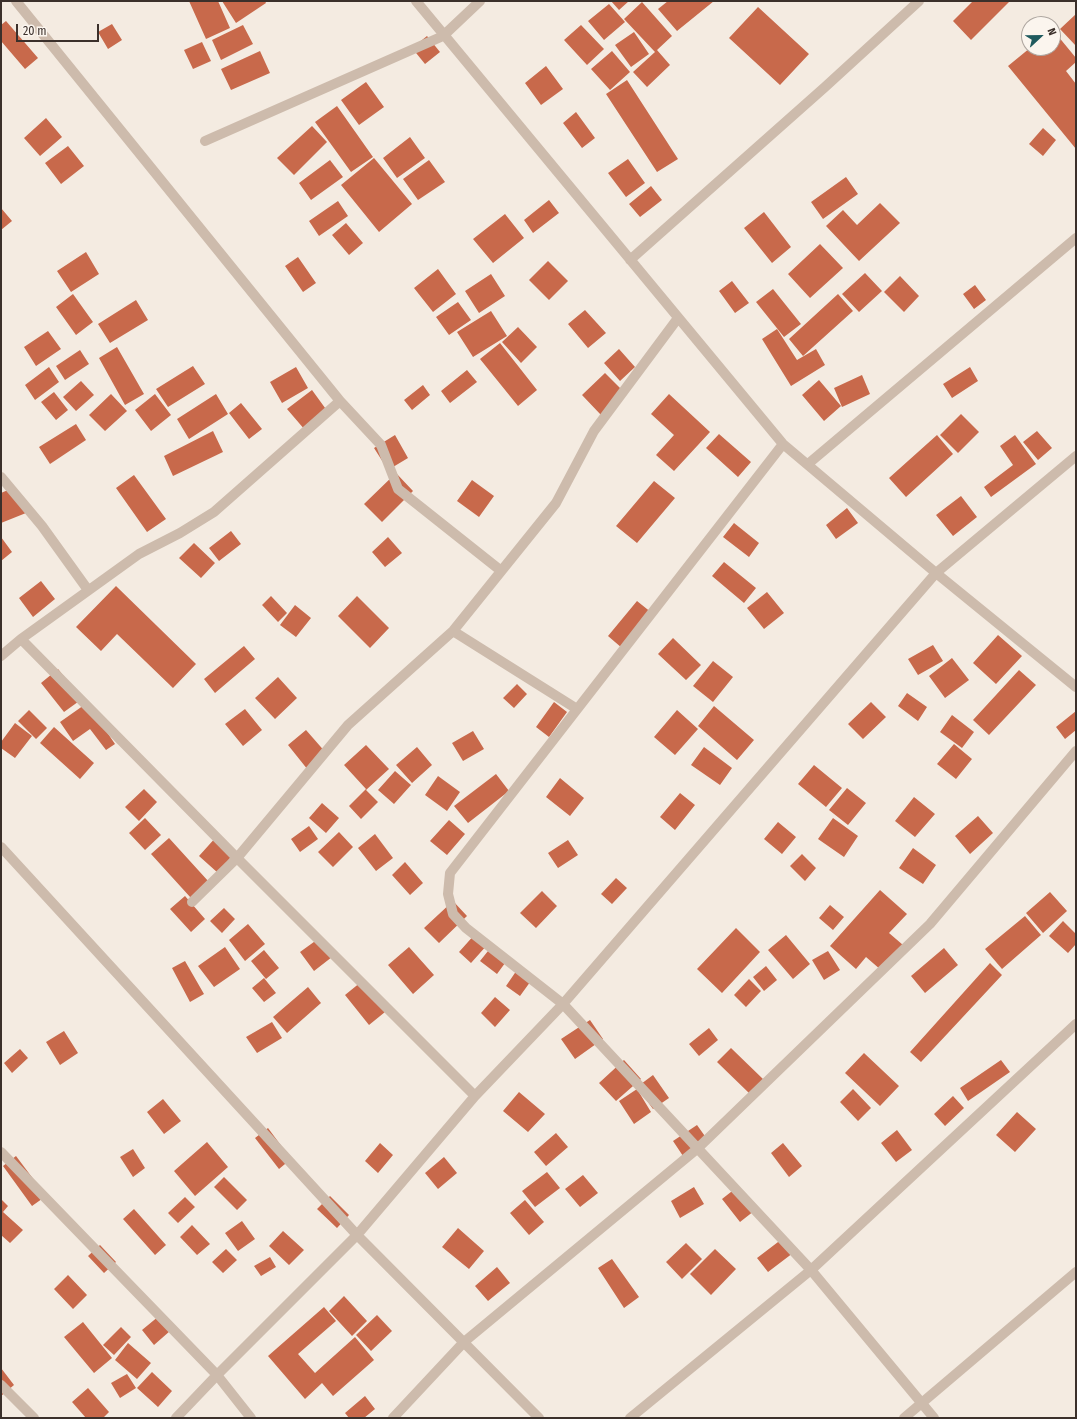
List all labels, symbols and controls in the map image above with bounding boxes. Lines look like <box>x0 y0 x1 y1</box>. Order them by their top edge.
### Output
scale bar <box>18 16 101 42</box>
north arrow <box>1021 16 1061 56</box>
text: 20 m <box>23 24 47 38</box>
text: N <box>1044 26 1059 37</box>

